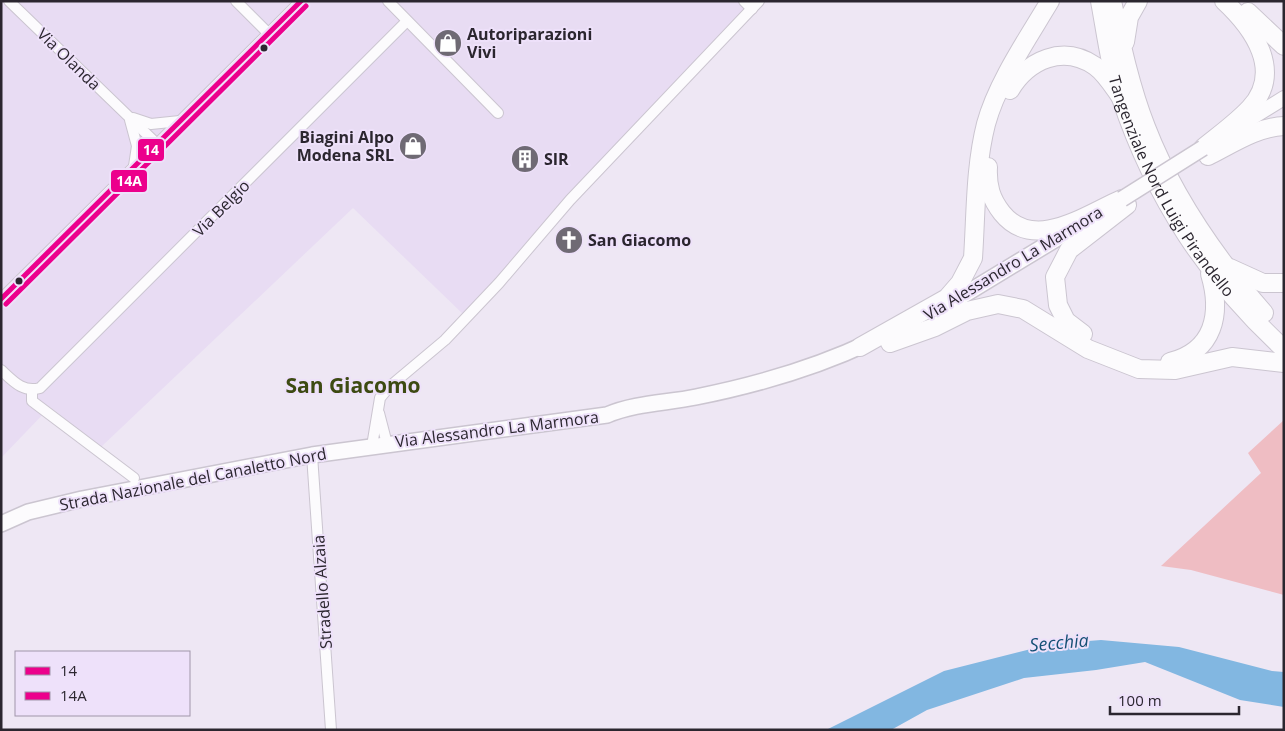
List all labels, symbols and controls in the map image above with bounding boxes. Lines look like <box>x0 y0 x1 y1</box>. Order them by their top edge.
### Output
street label: Via Olanda <box>32 23 106 95</box>
place label: Autoriparazioni Vivi <box>467 23 592 63</box>
shop icon: Autoriparazioni Vivi <box>433 28 463 58</box>
unlabelled marker <box>259 43 269 53</box>
street label: Tangenziale Nord Luigi Pirandello <box>1104 73 1239 301</box>
place label: Biagini Alpo Modena SRL <box>297 126 394 166</box>
shop icon: Biagini Alpo Modena SRL <box>398 131 428 161</box>
line badge: 14 <box>137 138 165 162</box>
text: 14 <box>143 140 159 159</box>
building icon: SIR <box>510 144 540 174</box>
place label: SIR <box>544 148 569 170</box>
line badge: 14A <box>110 169 148 193</box>
text: 14A <box>116 171 142 190</box>
street label: Via Belgio <box>188 175 254 241</box>
street label: Via Alessandro La Marmora <box>920 201 1106 325</box>
church icon: San Giacomo <box>554 225 584 255</box>
place label: San Giacomo <box>588 229 691 251</box>
unlabelled marker <box>14 276 24 286</box>
district label: San Giacomo <box>285 371 421 399</box>
street label: Via Alessandro La Marmora <box>394 406 600 452</box>
street label: Strada Nazionale del Canaletto Nord <box>58 442 328 516</box>
street label: Stradello Alzaia <box>307 534 337 650</box>
water label: Secchia <box>1028 627 1090 657</box>
legend <box>15 651 190 716</box>
text: 14 <box>60 660 78 680</box>
scale bar <box>1110 684 1239 716</box>
text: 14A <box>60 685 87 705</box>
text: 100 m <box>1118 690 1162 710</box>

